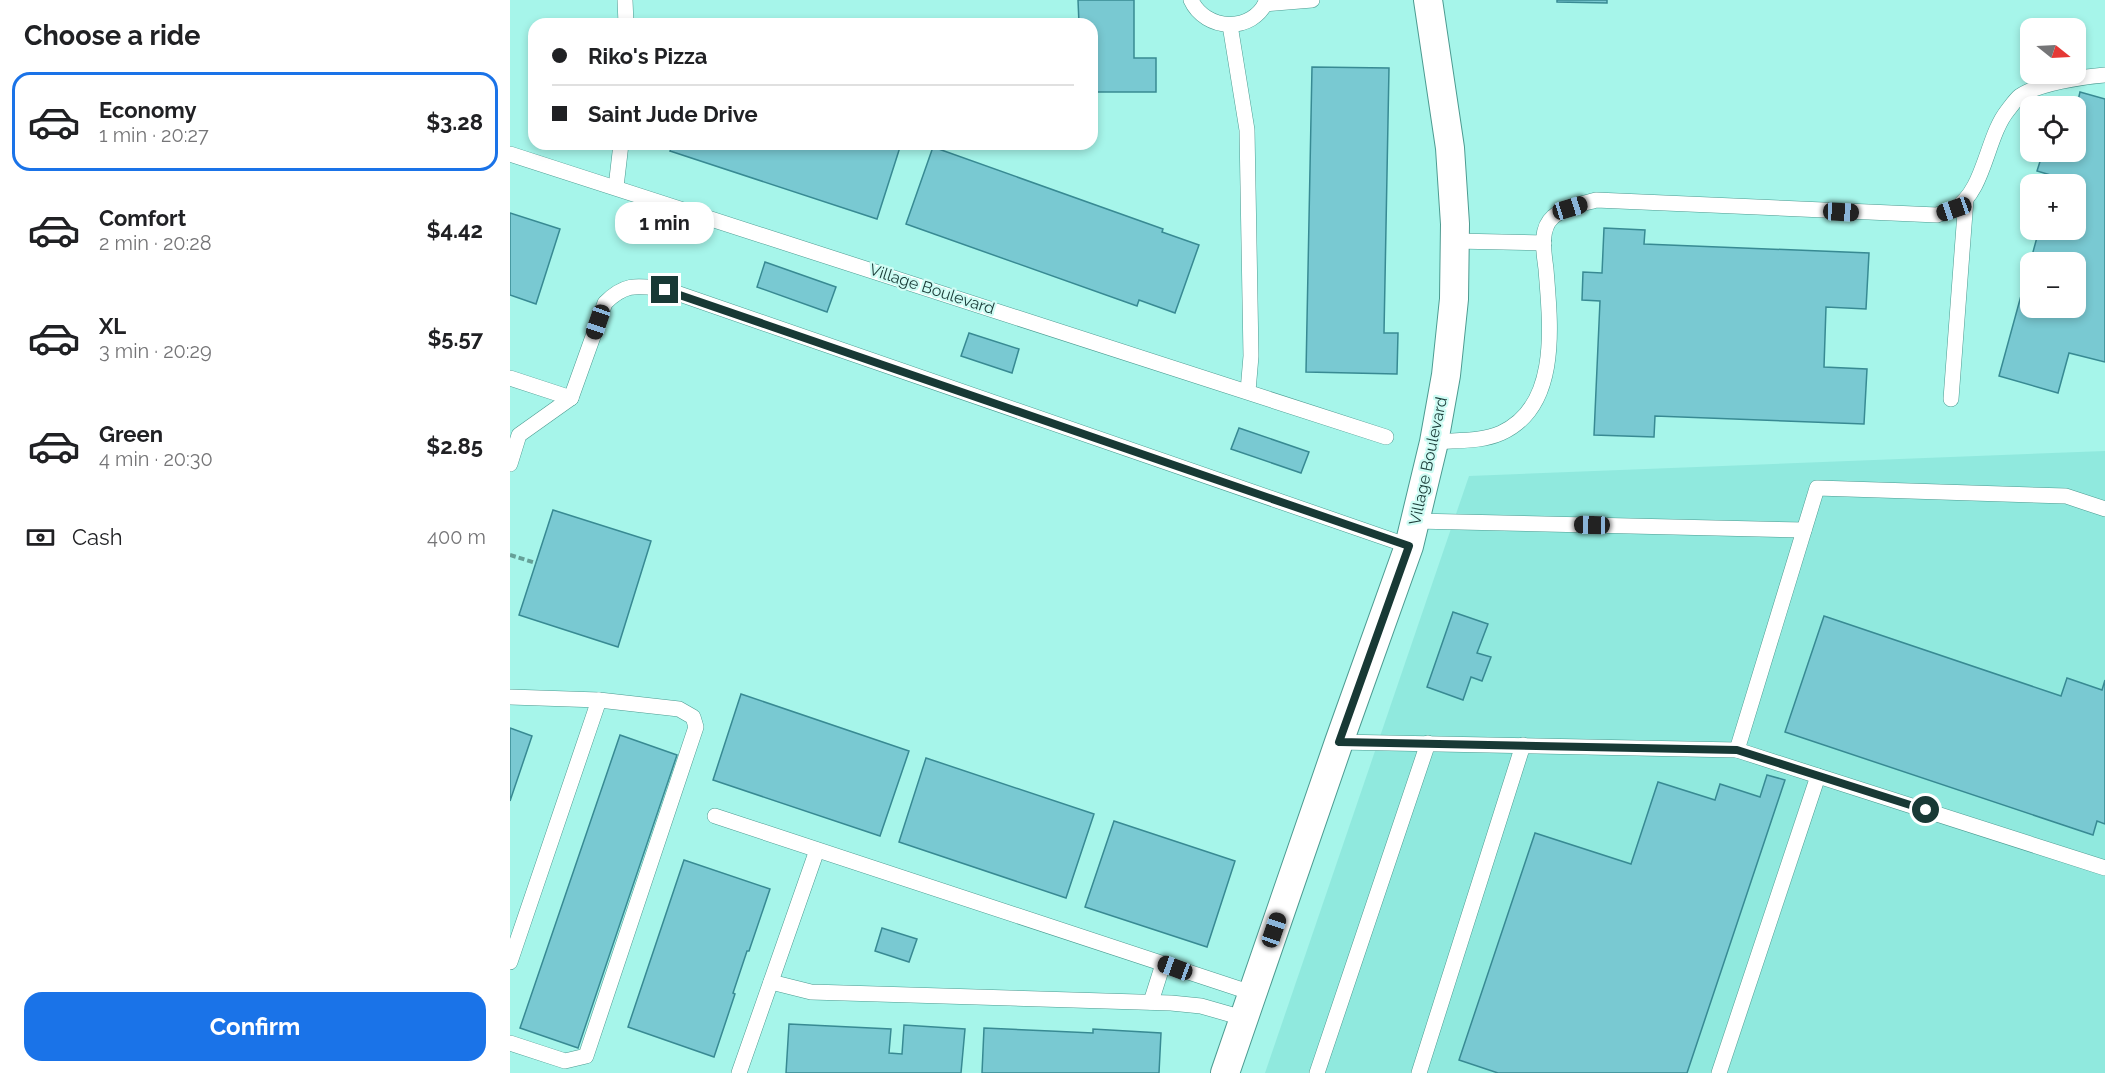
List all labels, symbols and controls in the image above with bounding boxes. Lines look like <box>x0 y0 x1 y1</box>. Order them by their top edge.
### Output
north arrow <box>2020 18 2086 84</box>
map controls <box>2020 18 2086 318</box>
text: Choose a ride <box>24 20 200 51</box>
text: Riko's Pizza <box>588 43 707 69</box>
icon: car <box>27 95 81 149</box>
button: locate <box>2020 96 2086 162</box>
text: Economy <box>99 97 197 123</box>
text: Saint Jude Drive <box>588 101 758 127</box>
text: $3.28 <box>426 109 483 135</box>
text: 1 min · 20:27 <box>99 123 209 147</box>
button: + <box>2020 174 2086 240</box>
car <box>1550 194 1590 222</box>
car <box>1934 195 1974 223</box>
car <box>1823 202 1859 222</box>
icon: car <box>27 203 81 257</box>
callout: 1 min <box>616 203 714 245</box>
text: Comfort <box>99 205 186 231</box>
text: 1 min <box>639 211 690 235</box>
text: $4.42 <box>427 217 483 243</box>
text: 2 min · 20:28 <box>99 231 212 255</box>
button: − <box>2020 252 2086 318</box>
street label: Village Boulevard <box>867 260 997 318</box>
route end <box>651 276 678 303</box>
car <box>584 302 612 342</box>
icon: car <box>27 311 81 365</box>
text: XL <box>99 313 126 339</box>
text: $5.57 <box>427 325 483 351</box>
text: 3 min · 20:29 <box>99 339 212 363</box>
street label: Village Boulevard <box>1405 395 1451 527</box>
icon: car <box>27 419 81 473</box>
text: Green <box>99 421 163 447</box>
text: $2.85 <box>426 433 483 459</box>
text: 4 min · 20:30 <box>99 447 213 471</box>
car <box>1574 516 1610 534</box>
icon: cash <box>24 521 57 554</box>
text: Cash <box>72 524 123 550</box>
text: 400 m <box>427 525 486 549</box>
route start <box>1912 796 1939 823</box>
car <box>1260 910 1288 950</box>
car <box>1155 953 1195 983</box>
button: Confirm <box>24 992 486 1061</box>

